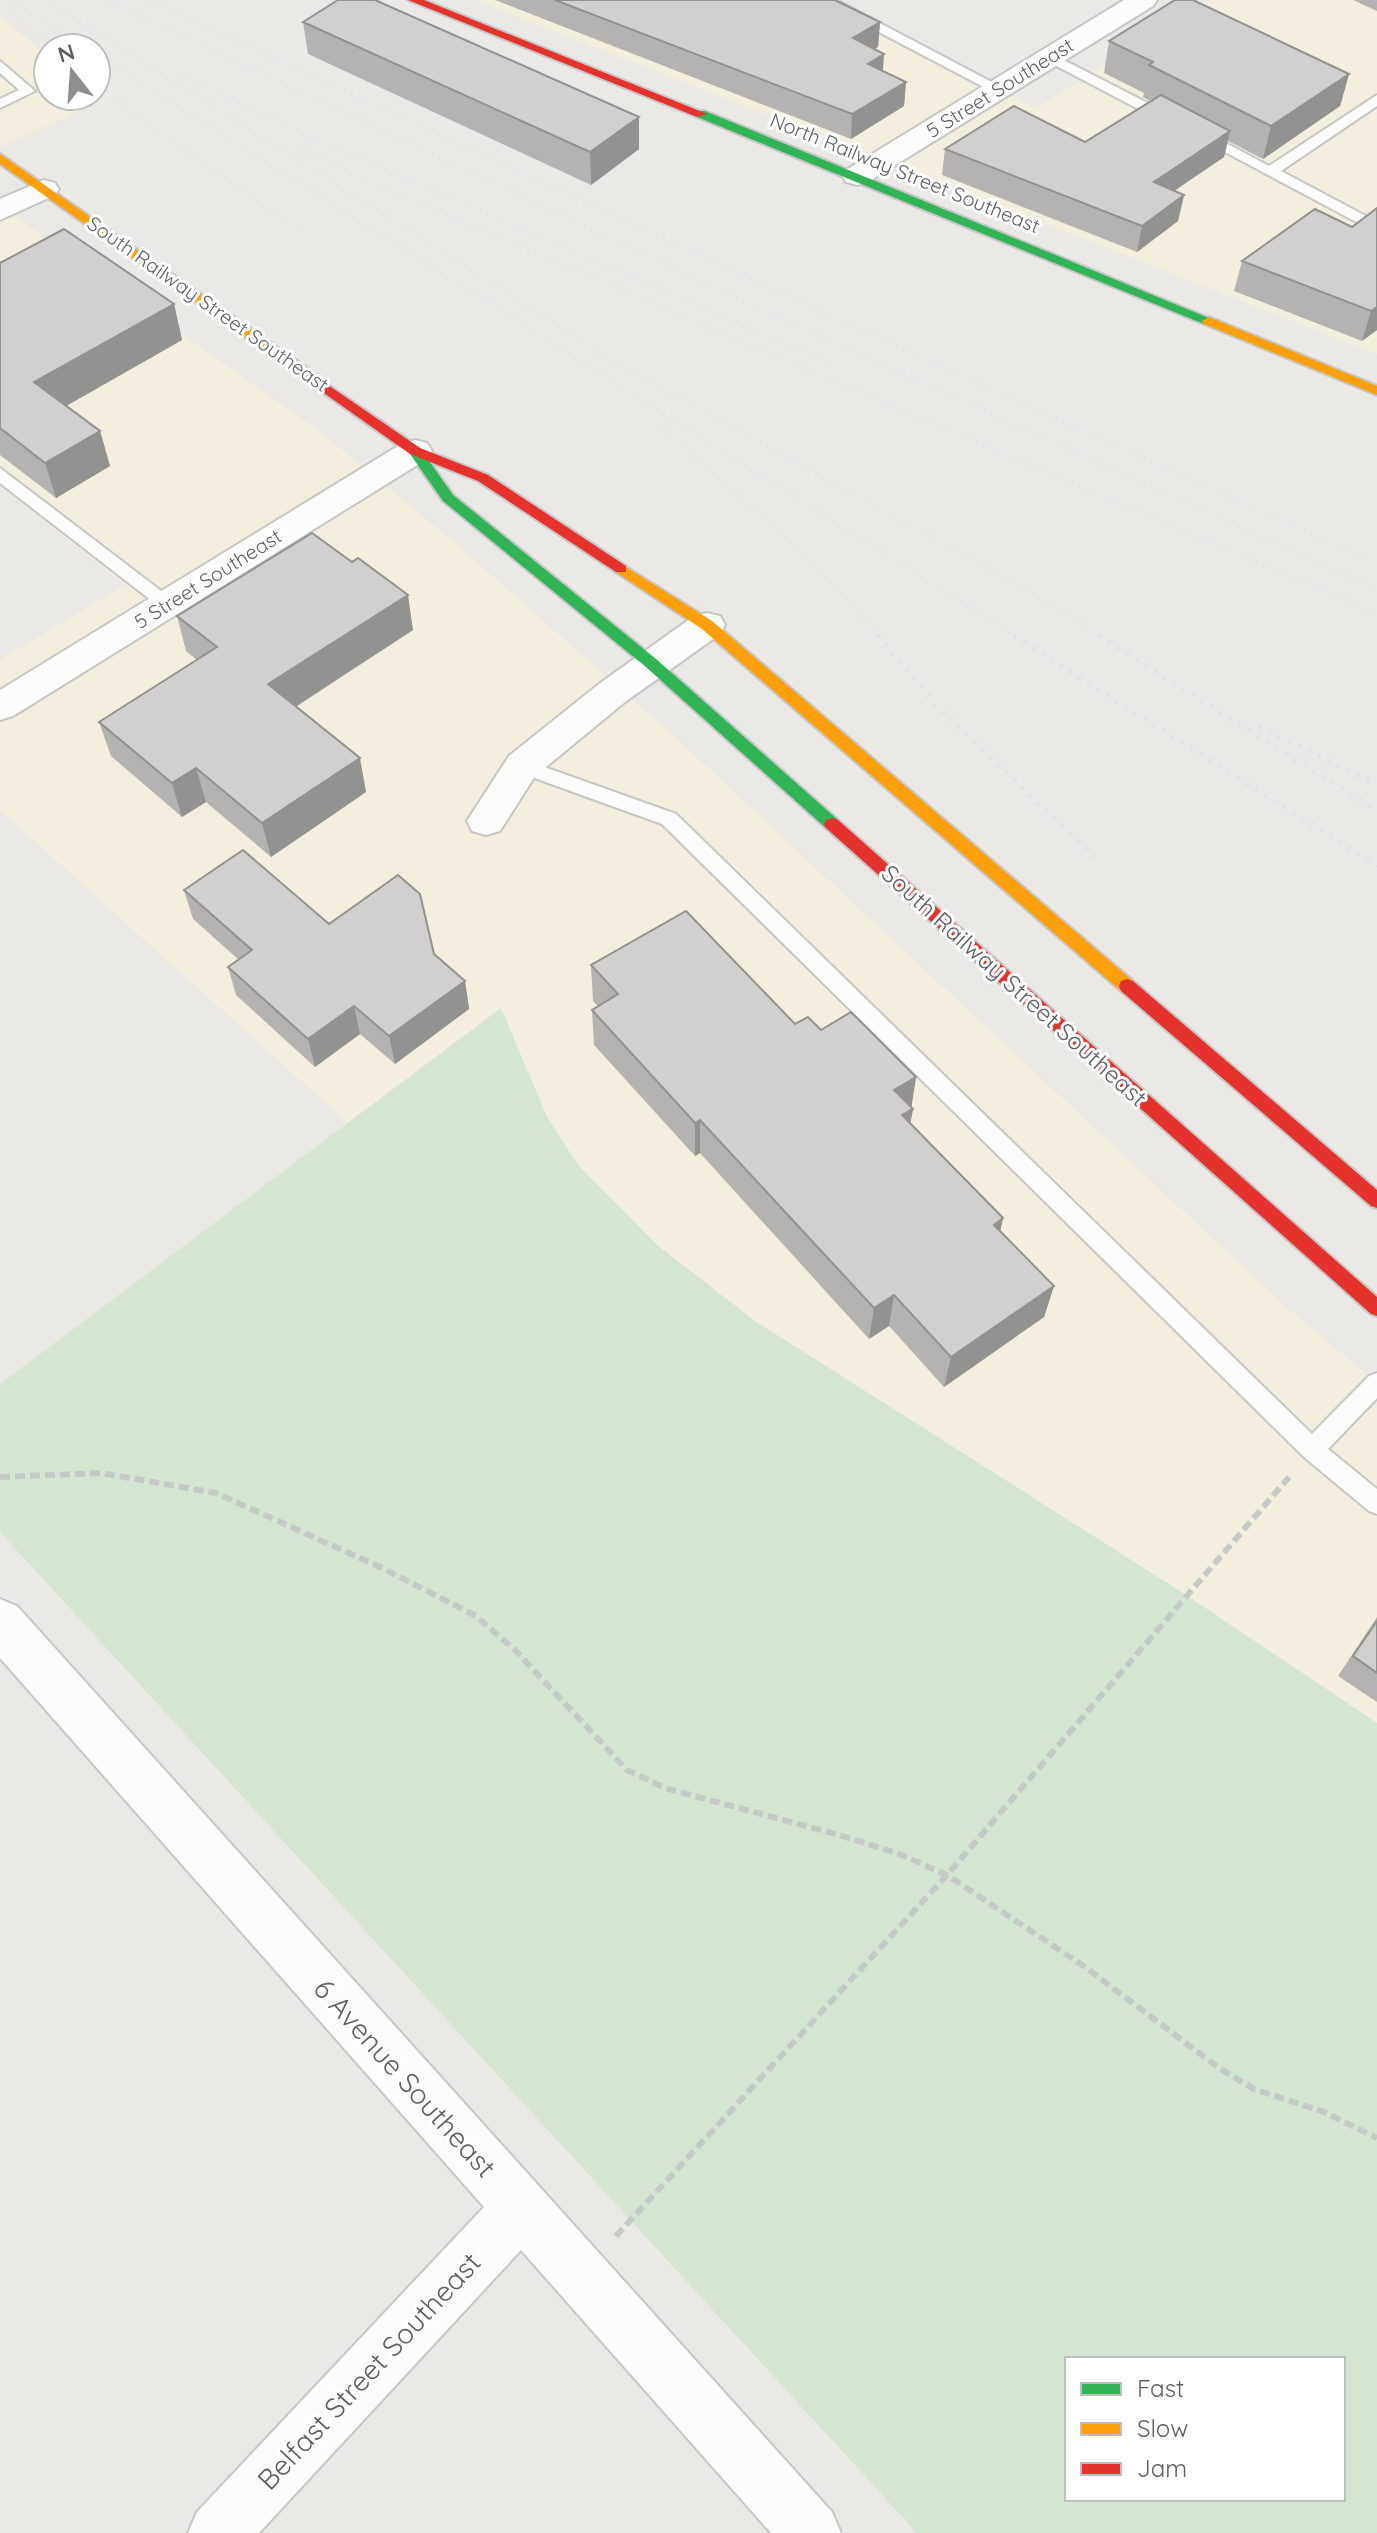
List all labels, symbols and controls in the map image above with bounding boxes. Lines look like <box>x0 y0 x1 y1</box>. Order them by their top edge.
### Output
north arrow <box>32 32 112 112</box>
street label: 5 Street Southeast <box>921 32 1078 143</box>
text: N <box>54 37 78 69</box>
street label: North Railway Street Southeast <box>767 107 1044 238</box>
street label: South Railway Street Southeast <box>83 210 334 397</box>
street label: 5 Street Southeast <box>129 523 286 634</box>
street label: South Railway Street Southeast <box>876 858 1154 1112</box>
street label: 6 Avenue Southeast <box>307 1971 504 2184</box>
street label: Belfast Street Southeast <box>250 2245 488 2496</box>
legend <box>1065 2357 1345 2501</box>
text: Fast <box>1137 2373 1184 2403</box>
text: Slow <box>1137 2413 1188 2443</box>
text: Jam <box>1137 2453 1187 2483</box>

